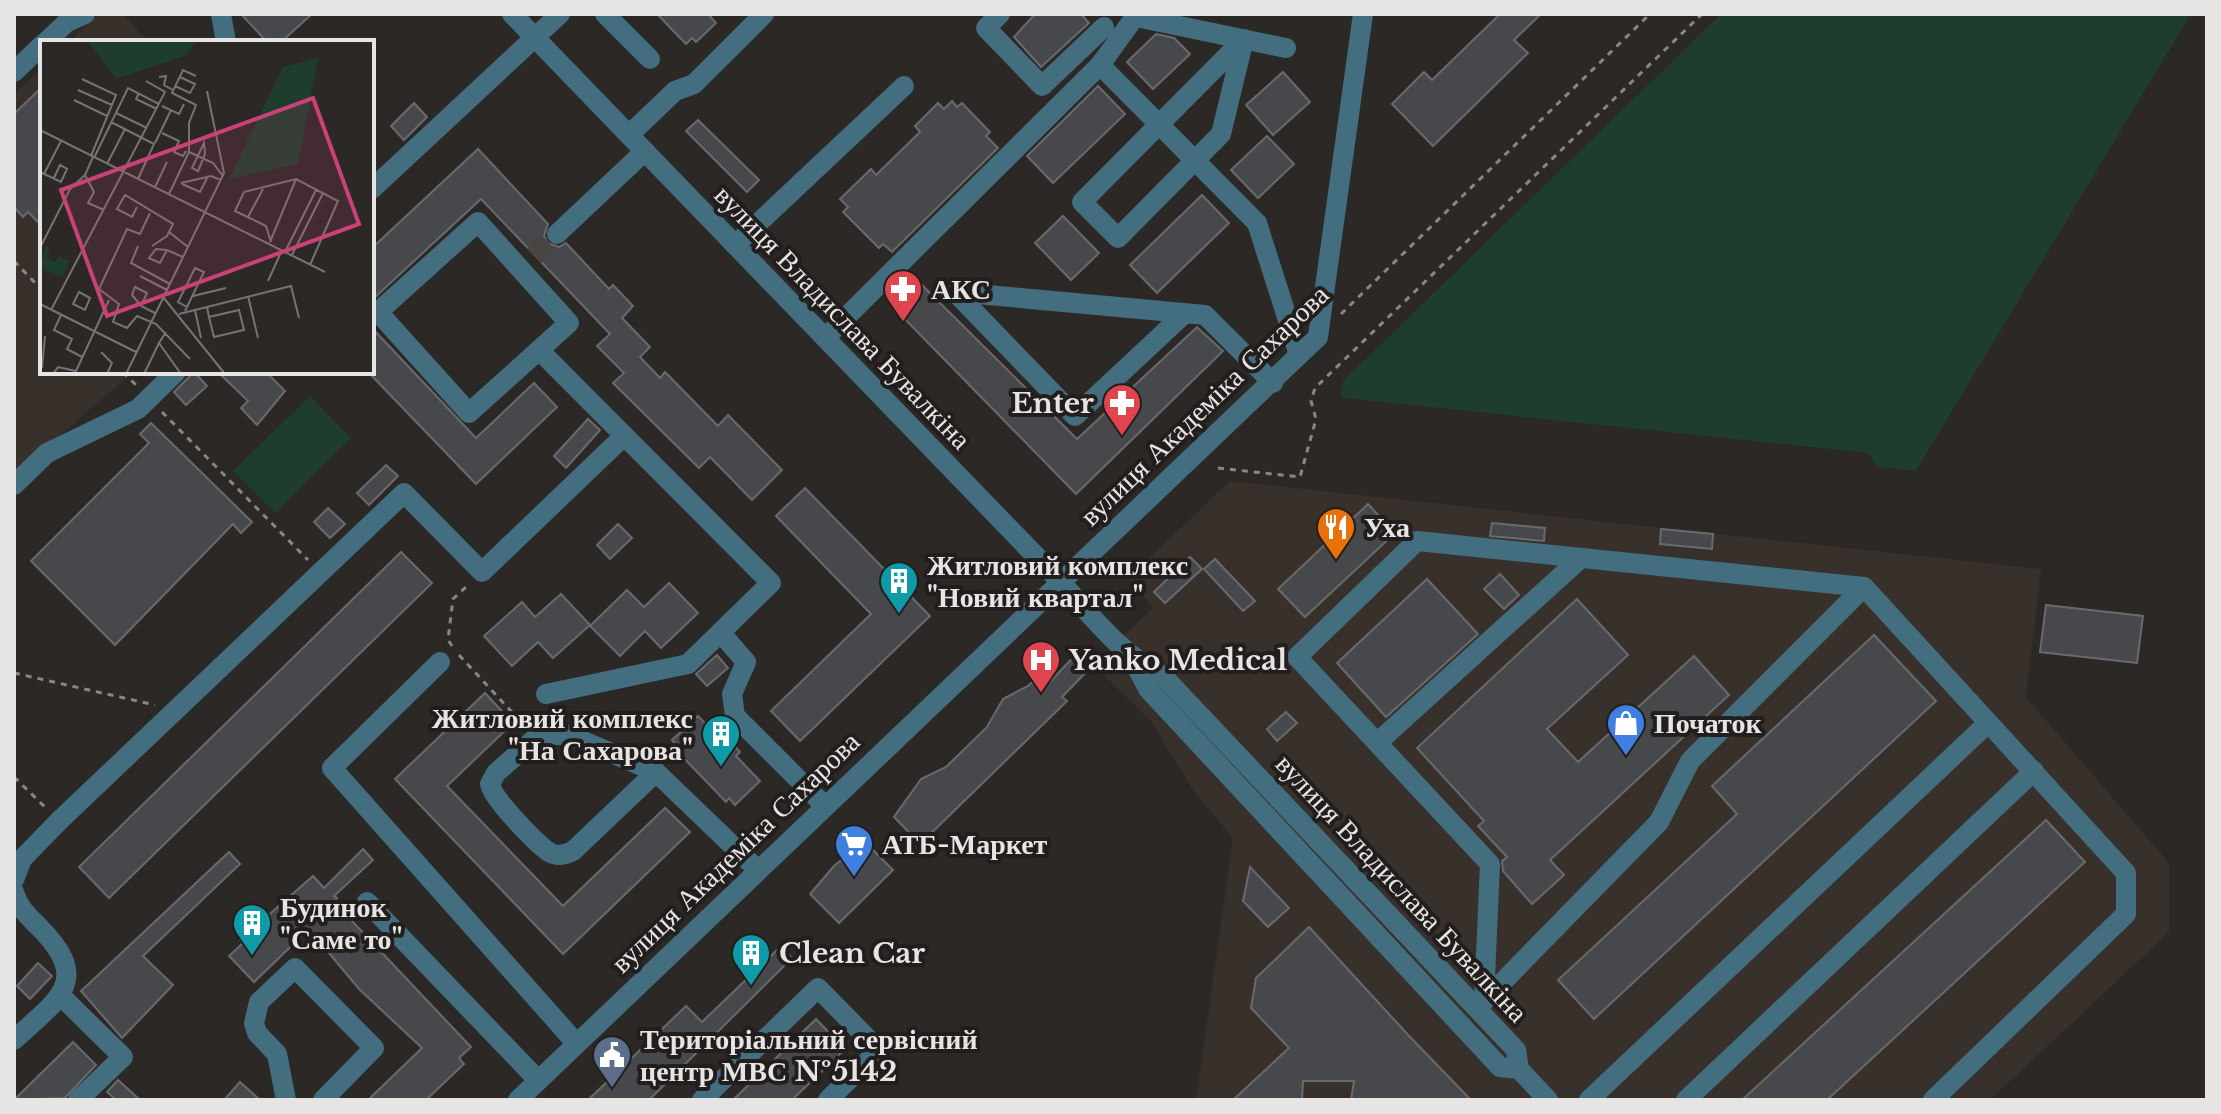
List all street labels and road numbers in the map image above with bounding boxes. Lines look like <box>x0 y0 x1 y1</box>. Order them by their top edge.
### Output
street label: вулиця Владислава Бувалкіна <box>707 178 979 457</box>
street label: вулиця Академіка Сахарова <box>1073 277 1336 533</box>
street label: вулиця Академіка Сахарова <box>604 724 867 980</box>
street label: вулиця Владислава Бувалкіна <box>1268 747 1536 1030</box>

